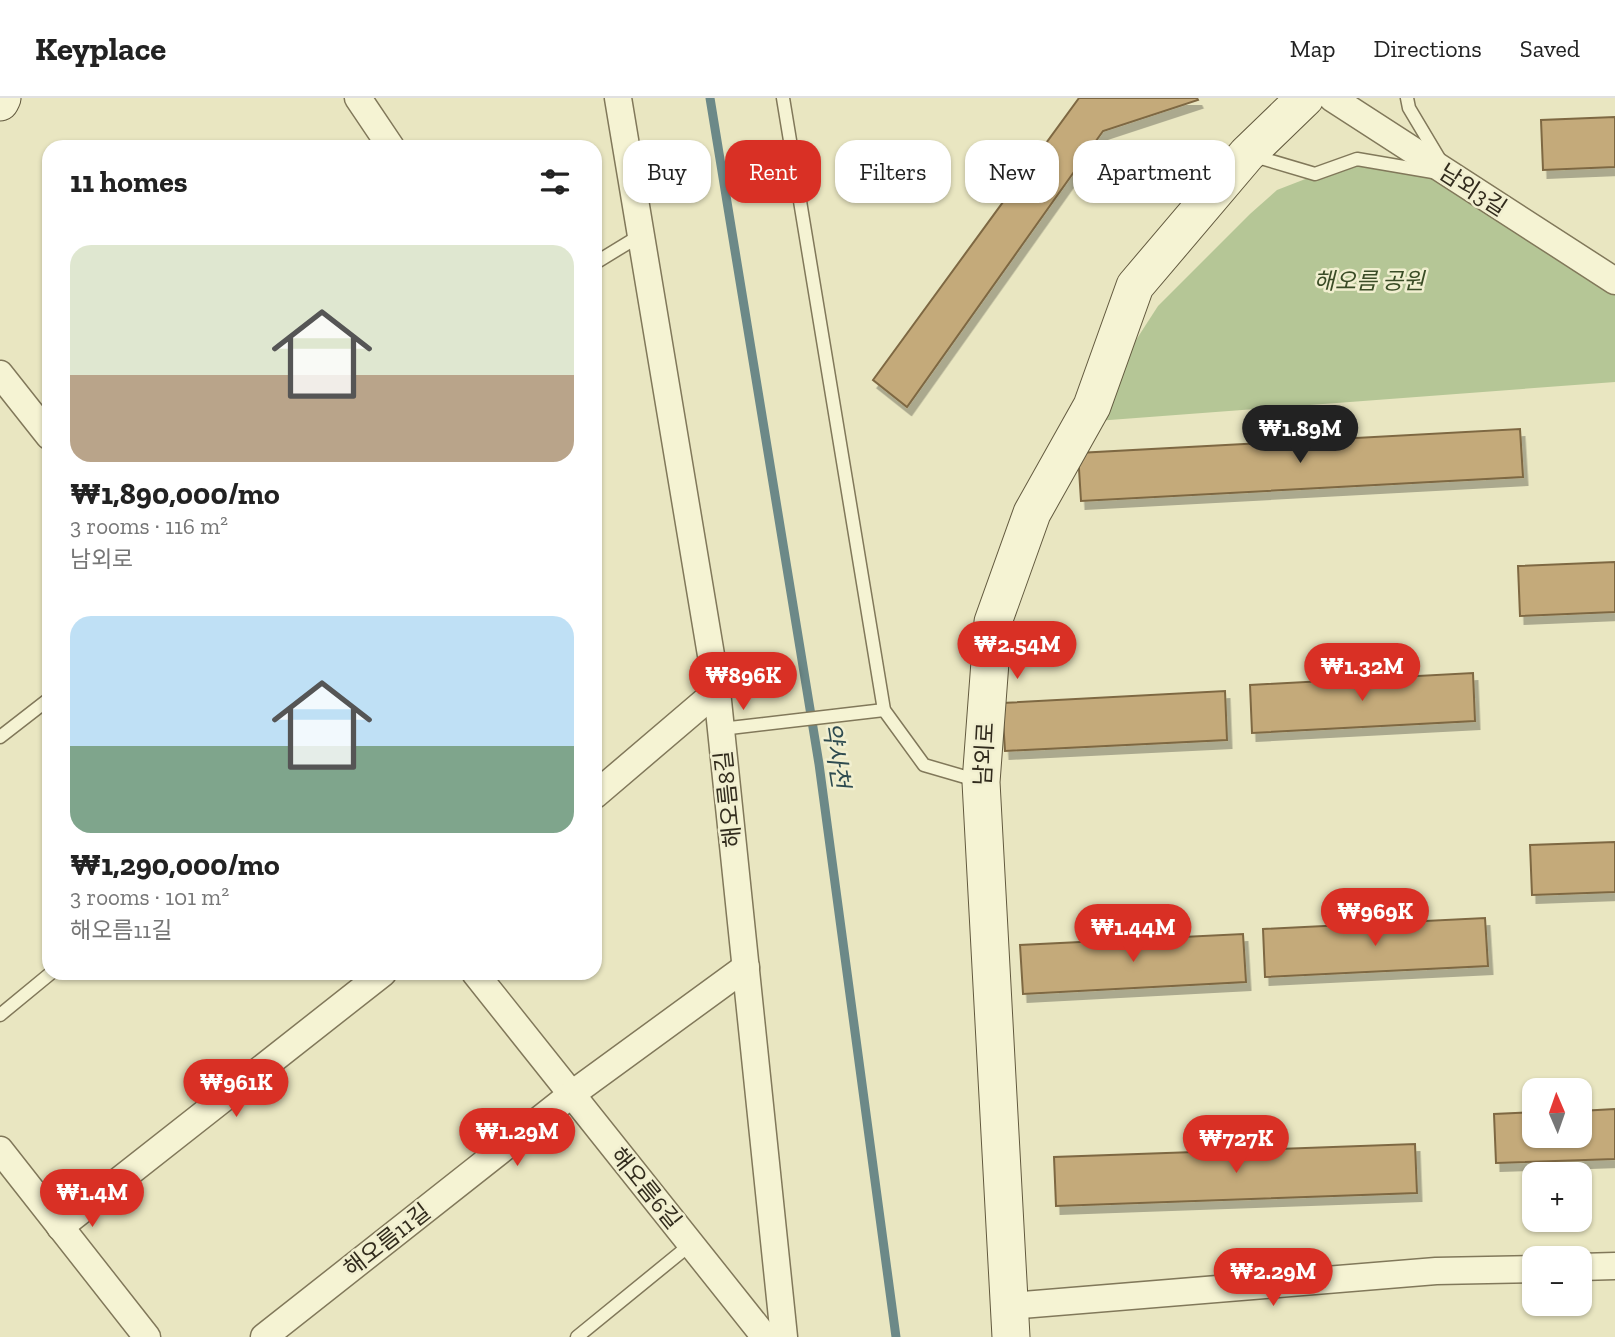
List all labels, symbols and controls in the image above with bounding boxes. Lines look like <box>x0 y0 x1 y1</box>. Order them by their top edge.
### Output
text: Keyplace <box>35 29 166 68</box>
text: Map <box>1290 34 1336 63</box>
text: Directions <box>1374 34 1482 63</box>
text: Saved <box>1520 34 1580 63</box>
chip: Buy <box>623 140 711 203</box>
chip: Rent <box>725 140 821 203</box>
chip: Filters <box>835 140 951 203</box>
chip: New <box>965 140 1059 203</box>
chip: Apartment <box>1073 140 1235 203</box>
street label: 남외3길 <box>1434 158 1512 222</box>
icon: filters <box>536 163 574 201</box>
text: 11 homes <box>70 164 188 200</box>
park label: 해오름 공원 <box>1314 267 1426 295</box>
icon: home <box>259 291 385 417</box>
pin: ₩1.89M <box>1243 406 1357 465</box>
text: ₩1.89M <box>1258 414 1342 442</box>
text: ₩1,890,000/mo <box>70 476 280 512</box>
text: 3 rooms · 116 m² <box>70 512 228 540</box>
text: 남외로 <box>70 545 133 573</box>
pin: ₩2.54M <box>960 622 1074 681</box>
text: ₩2.54M <box>973 630 1061 658</box>
pin: ₩1.32M <box>1305 644 1419 703</box>
pin: ₩896K <box>694 652 792 712</box>
text: ₩1.32M <box>1320 652 1404 680</box>
text: ₩896K <box>705 661 781 689</box>
icon: home <box>259 662 385 788</box>
water label: 약사천 <box>817 720 856 793</box>
street label: 남외로 <box>968 722 1000 786</box>
street label: 해오름8길 <box>709 749 747 849</box>
text: ₩1,290,000/mo <box>70 847 280 883</box>
text: 3 rooms · 101 m² <box>70 883 229 911</box>
pin: ₩969K <box>1326 888 1424 948</box>
text: ₩969K <box>1337 897 1413 925</box>
pin: ₩1.44M <box>1076 904 1190 964</box>
text: ₩1.44M <box>1090 913 1176 941</box>
text: 해오름11길 <box>70 916 172 944</box>
pin: ₩961K <box>187 1060 285 1119</box>
text: ₩961K <box>199 1068 273 1096</box>
north arrow <box>1522 1078 1592 1148</box>
map controls <box>1522 1078 1592 1316</box>
pin: ₩1.29M <box>460 1108 574 1168</box>
pin: ₩727K <box>1187 1116 1285 1175</box>
text: ₩1.29M <box>475 1117 559 1145</box>
text: ₩727K <box>1199 1124 1273 1152</box>
street label: 해오름6길 <box>605 1142 687 1234</box>
button: + <box>1522 1162 1592 1232</box>
pin: ₩1.4M <box>43 1170 141 1229</box>
text: ₩1.4M <box>56 1178 128 1206</box>
street label: 해오름11길 <box>338 1197 436 1283</box>
button: − <box>1522 1246 1592 1316</box>
pin: ₩2.29M <box>1216 1248 1330 1308</box>
text: ₩2.29M <box>1230 1257 1316 1285</box>

